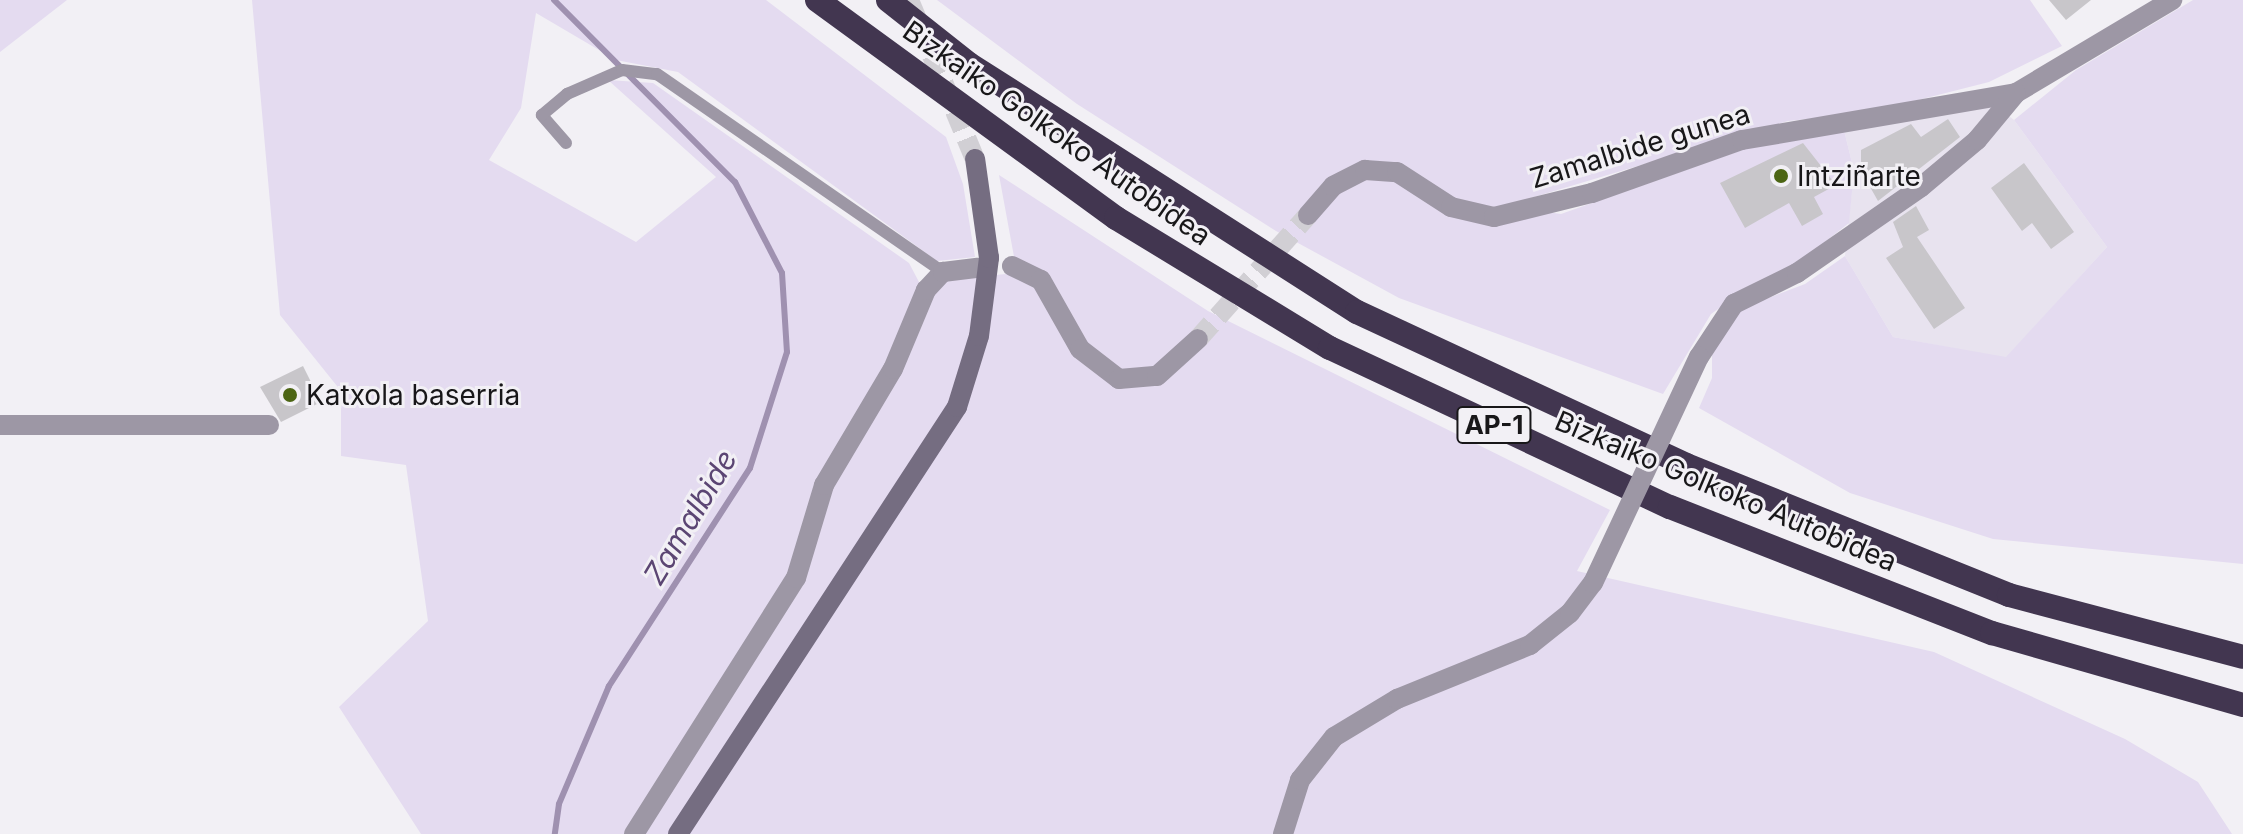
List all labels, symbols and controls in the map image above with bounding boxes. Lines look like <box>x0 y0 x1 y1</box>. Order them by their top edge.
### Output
street label: Bizkaiko Golkoko Autobidea <box>897 14 1217 252</box>
street label: Zamalbide gunea <box>1526 97 1754 195</box>
place label: Intziñarte <box>1797 159 1921 193</box>
marker: Intziñarte <box>1772 167 1790 185</box>
place label: Katxola baserria <box>306 378 520 412</box>
marker: Katxola baserria <box>281 386 299 404</box>
road number: AP-1 <box>1456 403 1532 447</box>
street label: Bizkaiko Golkoko Autobidea <box>1550 404 1902 578</box>
water label: Zamalbide <box>636 443 744 591</box>

